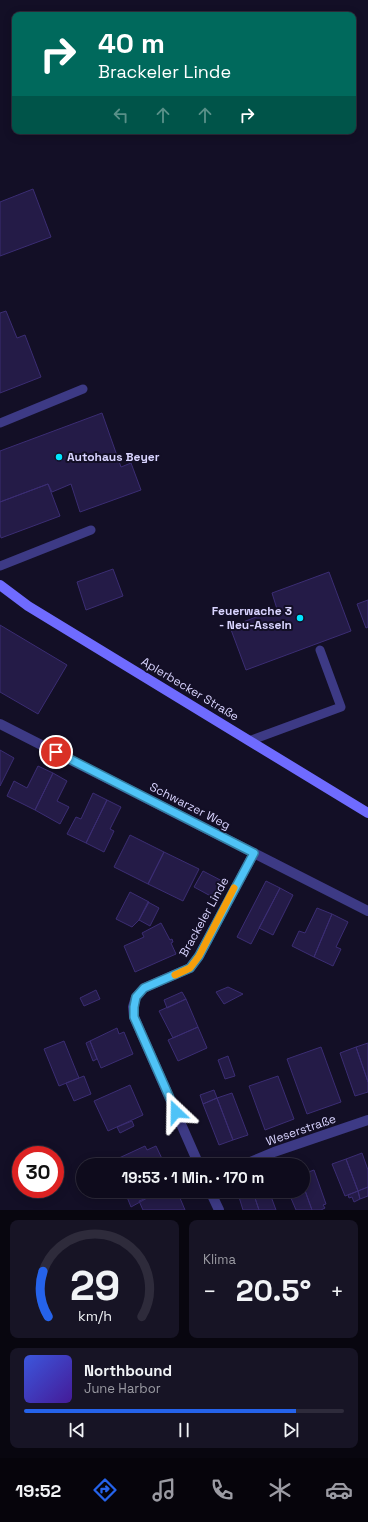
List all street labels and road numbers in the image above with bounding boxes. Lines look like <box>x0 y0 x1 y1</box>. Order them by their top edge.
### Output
street label: Aplerbecker Straße <box>138 653 242 725</box>
street label: Schwarzer Weg <box>147 779 233 833</box>
street label: Brackeler Linde <box>175 874 233 960</box>
street label: Weserstraße <box>264 1111 338 1149</box>

